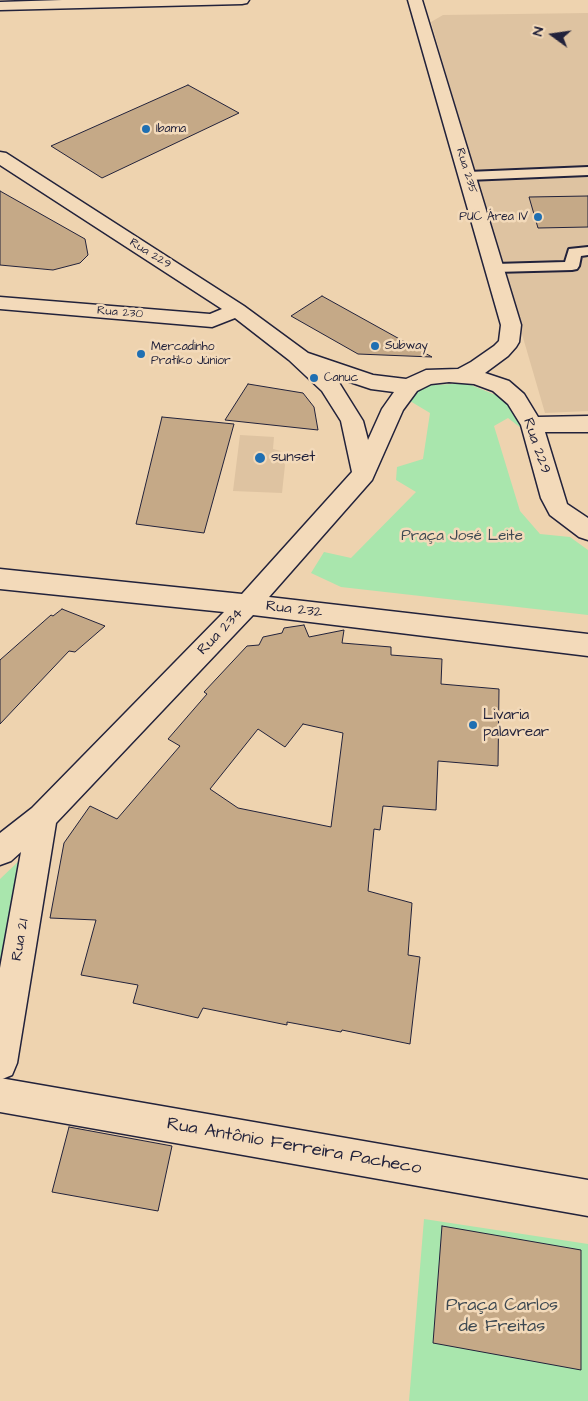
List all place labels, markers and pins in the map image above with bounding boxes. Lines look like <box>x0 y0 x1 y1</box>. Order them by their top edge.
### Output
place label: Ibama <box>156 122 186 136</box>
marker: Ibama <box>140 123 152 135</box>
place label: PUC Área IV <box>459 210 528 224</box>
marker: PUC Área IV <box>532 211 544 223</box>
place label: Subway <box>385 339 428 353</box>
place label: Mercadinho Pratiko Júnior <box>151 340 231 368</box>
marker: Subway <box>369 340 381 352</box>
marker: Mercadinho Pratiko Júnior <box>135 348 147 360</box>
place label: Canuc <box>324 371 358 385</box>
marker: Canuc <box>308 372 320 384</box>
place label: sunset <box>271 449 315 467</box>
marker: sunset <box>253 451 267 465</box>
place label: Livaria palavrear <box>483 707 549 742</box>
marker: Livaria palavrear <box>467 719 479 731</box>

